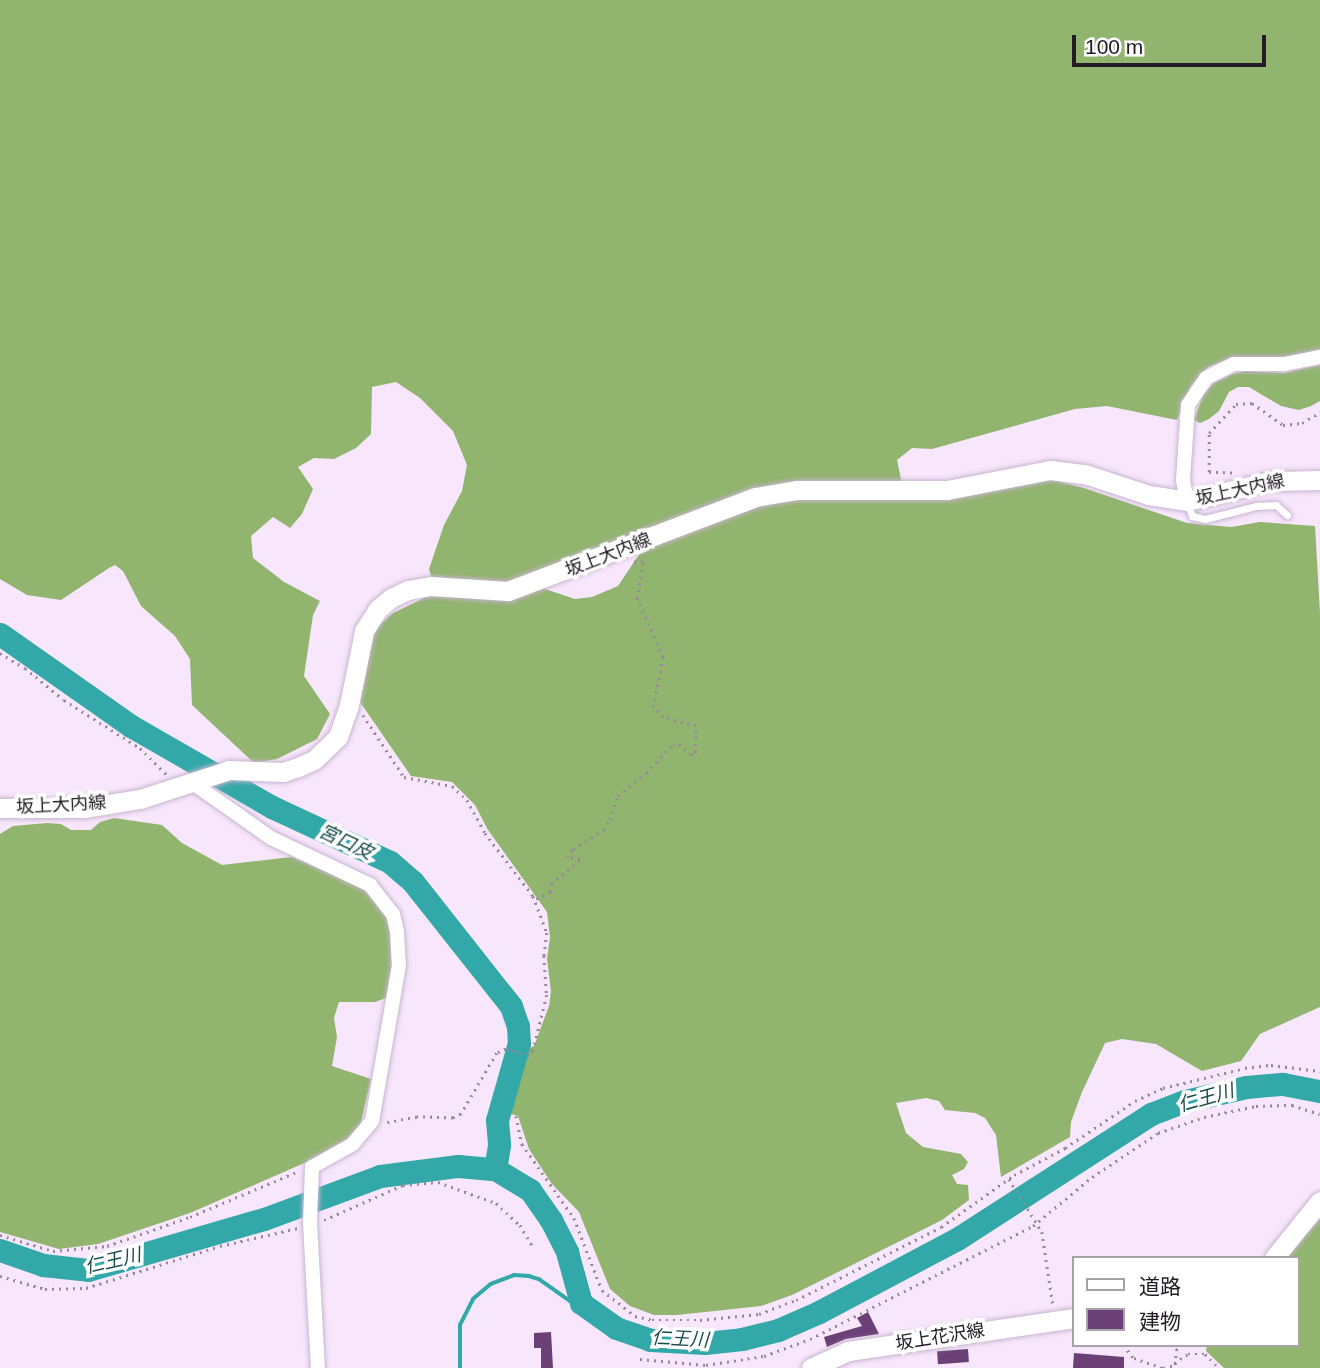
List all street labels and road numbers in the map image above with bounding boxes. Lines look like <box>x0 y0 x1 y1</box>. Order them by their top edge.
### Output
street label: 坂上大内線 <box>1194 470 1286 510</box>
street label: 坂上大内線 <box>562 529 654 581</box>
street label: 坂上大内線 <box>15 792 107 818</box>
street label: 坂上花沢線 <box>894 1319 986 1355</box>

